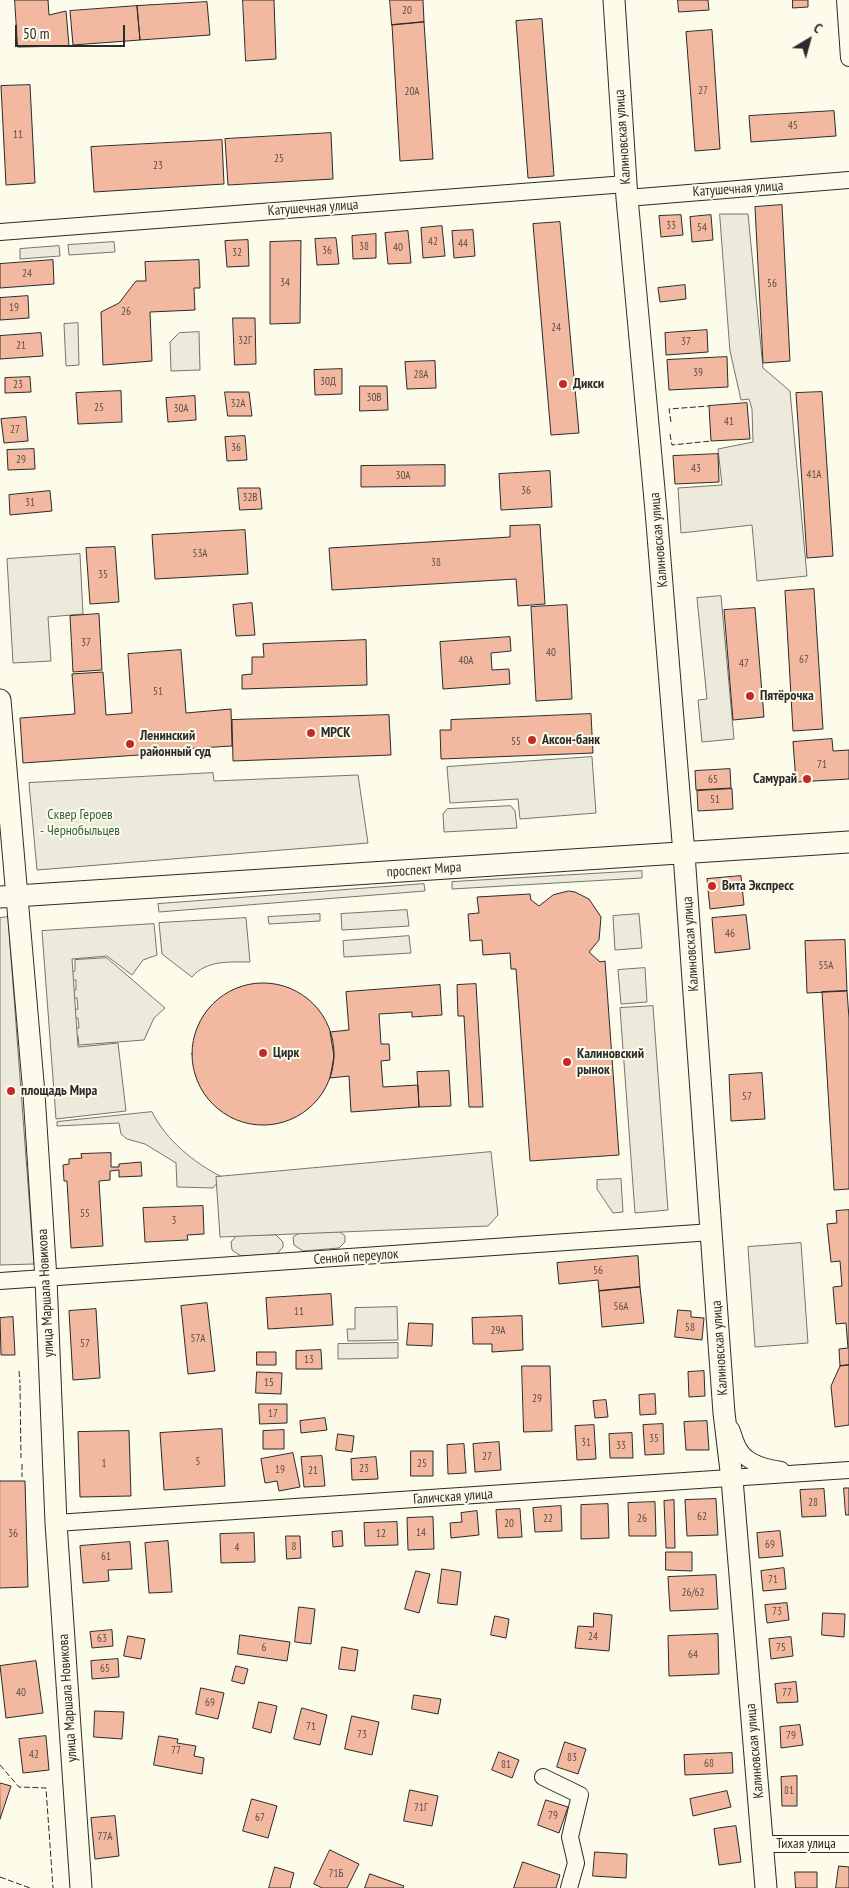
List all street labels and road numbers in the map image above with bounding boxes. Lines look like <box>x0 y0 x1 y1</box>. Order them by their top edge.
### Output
street label: Калиновская улица <box>611 89 635 185</box>
street label: Катушечная улица <box>692 177 784 201</box>
street label: Катушечная улица <box>267 196 359 220</box>
street label: Калиновская улица <box>646 492 672 588</box>
street label: проспект Мира <box>386 859 462 881</box>
street label: Калиновская улица <box>679 896 703 992</box>
street label: улица Маршала Новикова <box>34 1228 58 1358</box>
street label: Сенной переулок <box>313 1246 399 1268</box>
street label: Калиновская улица <box>708 1300 732 1396</box>
street label: Галичская улица <box>413 1486 493 1508</box>
street label: улица Маршала Новикова <box>55 1633 81 1763</box>
street label: Калиновская улица <box>742 1703 768 1799</box>
street label: Тихая улица <box>776 1836 836 1852</box>

